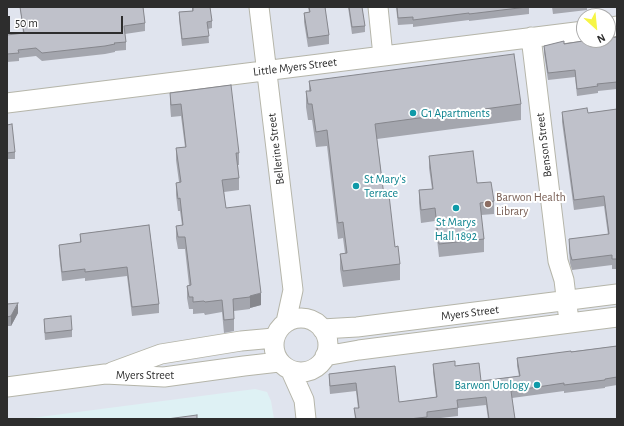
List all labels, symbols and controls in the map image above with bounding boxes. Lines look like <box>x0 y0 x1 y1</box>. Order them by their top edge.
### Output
scale bar <box>10 8 125 34</box>
north arrow <box>576 8 616 48</box>
text: 50 m <box>15 17 38 29</box>
text: N <box>595 32 607 45</box>
street label: Little Myers Street <box>252 55 338 79</box>
place label: G1 Apartments <box>421 106 490 120</box>
marker: G1 Apartments <box>408 108 418 118</box>
street label: Bellerine Street <box>264 112 288 186</box>
street label: Benson Street <box>533 112 555 178</box>
place label: St Mary's Terrace <box>364 172 406 200</box>
marker: St Mary's Terrace <box>351 181 361 191</box>
place label: Barwon Health Library <box>496 190 566 218</box>
marker: Barwon Health Library <box>483 199 493 209</box>
marker: St Marys Hall 1892 <box>451 203 461 213</box>
place label: St Marys Hall 1892 <box>435 215 477 243</box>
street label: Myers Street <box>440 302 500 324</box>
street label: Myers Street <box>116 368 174 382</box>
place label: Barwon Urology <box>454 378 529 392</box>
marker: Barwon Urology <box>532 380 542 390</box>

